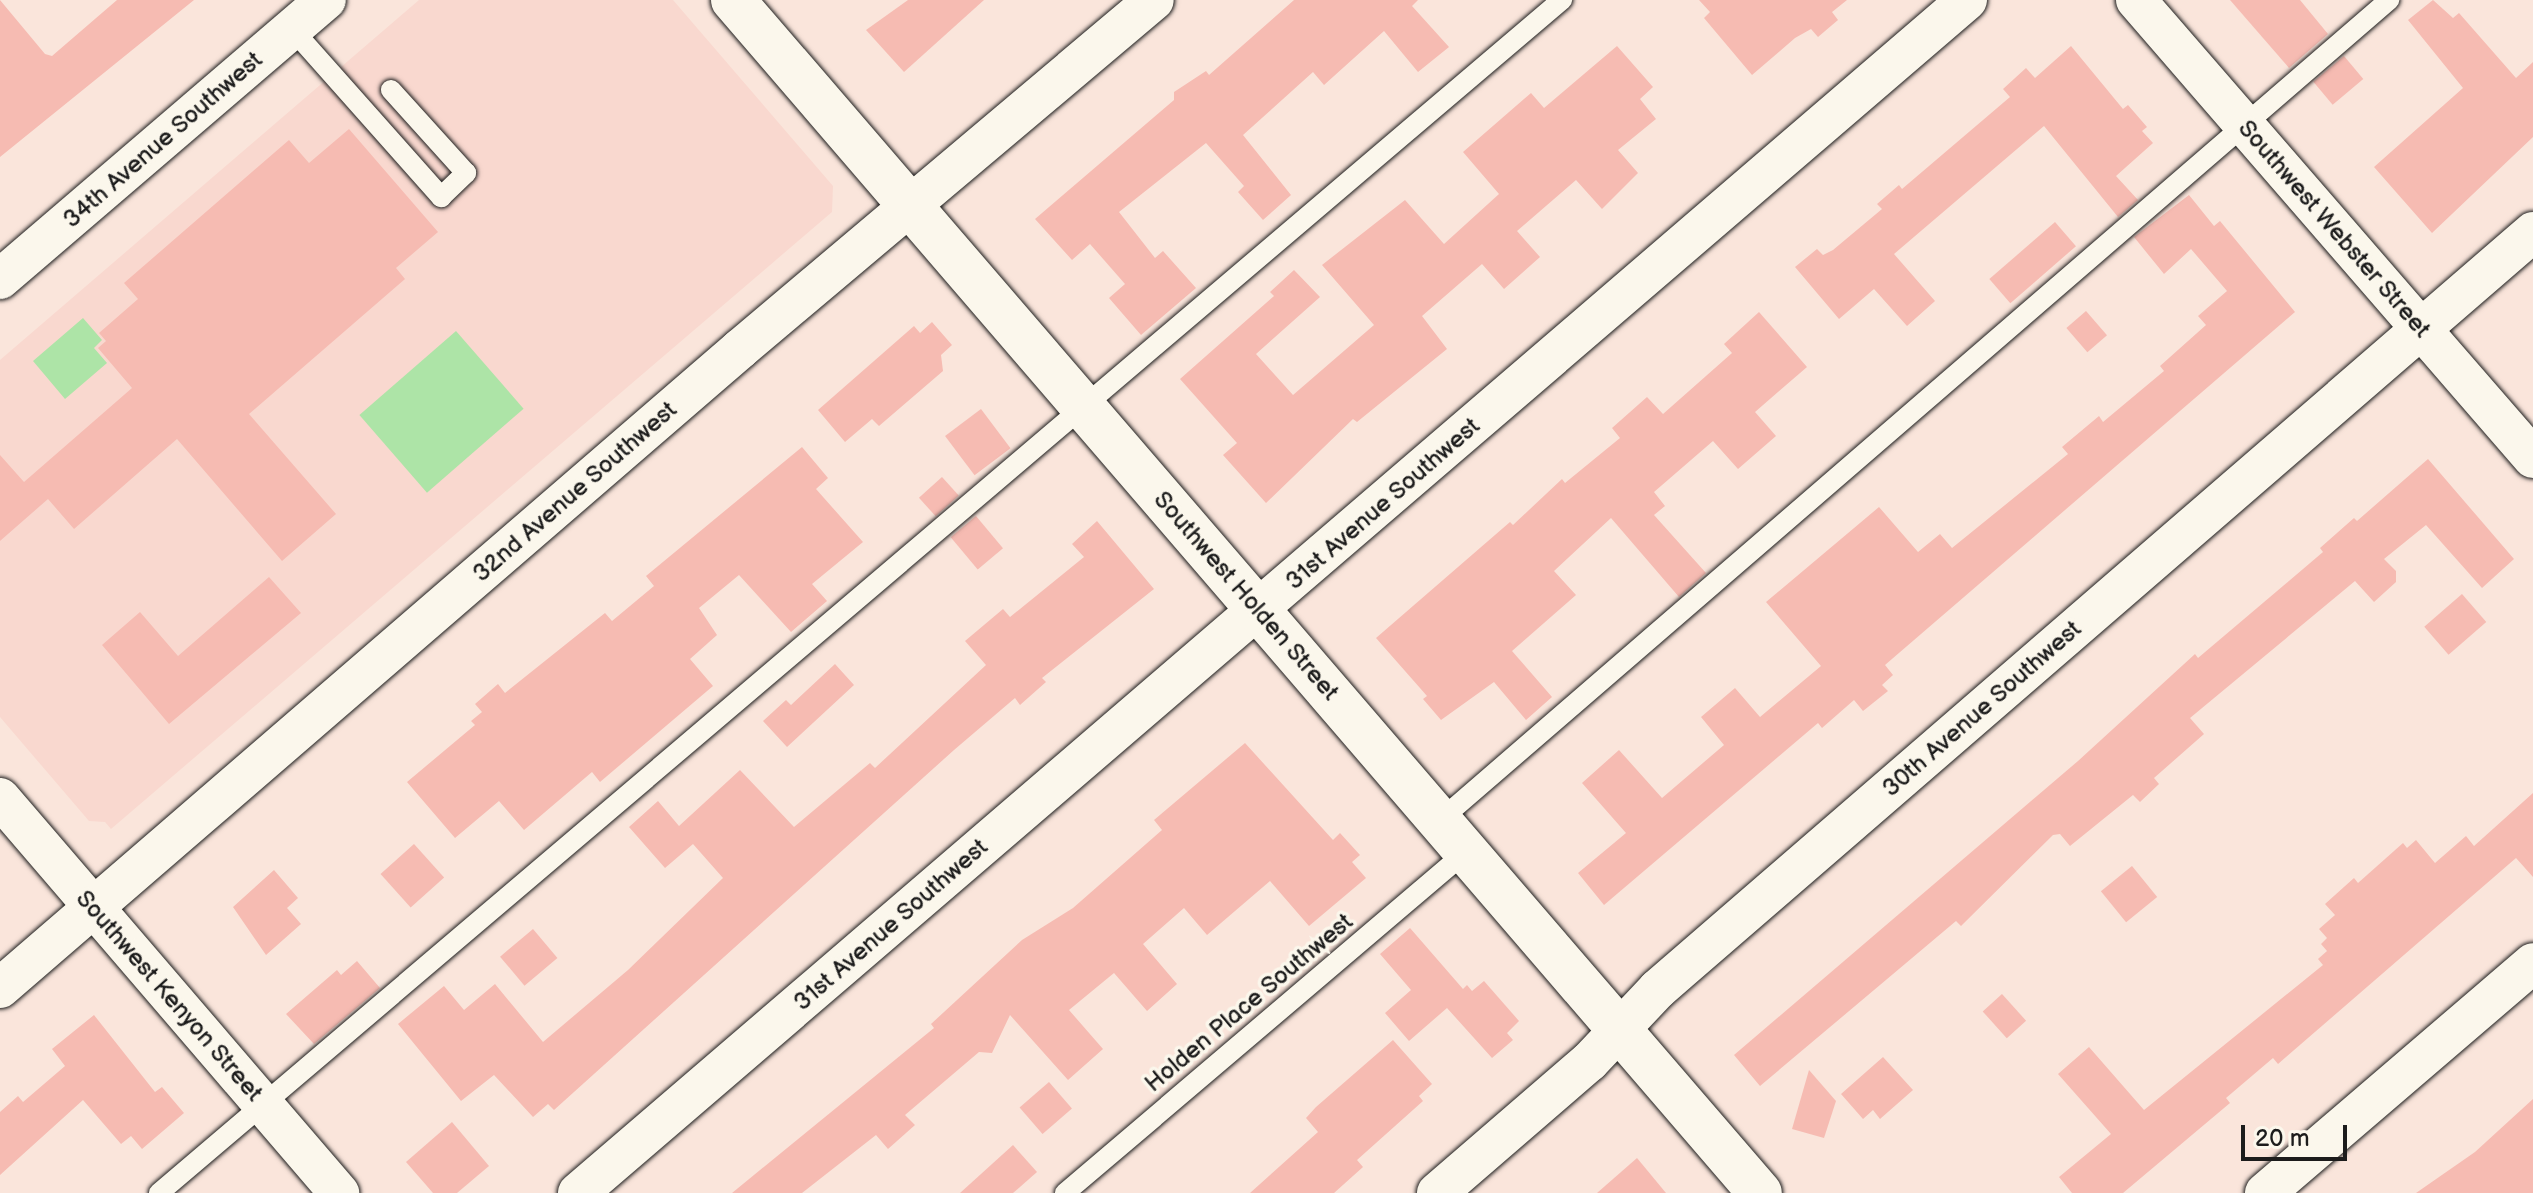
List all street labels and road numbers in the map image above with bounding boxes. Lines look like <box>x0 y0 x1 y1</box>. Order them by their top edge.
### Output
street label: 34th Avenue Southwest <box>57 46 269 234</box>
street label: Southwest Webster Street <box>2231 114 2437 344</box>
street label: 32nd Avenue Southwest <box>467 396 683 588</box>
street label: 31st Avenue Southwest <box>1280 412 1486 596</box>
street label: Southwest Holden Street <box>1147 485 1345 707</box>
street label: 30th Avenue Southwest <box>1877 615 2087 803</box>
street label: 31st Avenue Southwest <box>788 833 994 1017</box>
street label: Southwest Kenyon Street <box>69 885 269 1107</box>
street label: Holden Place Southwest <box>1139 907 1359 1099</box>

